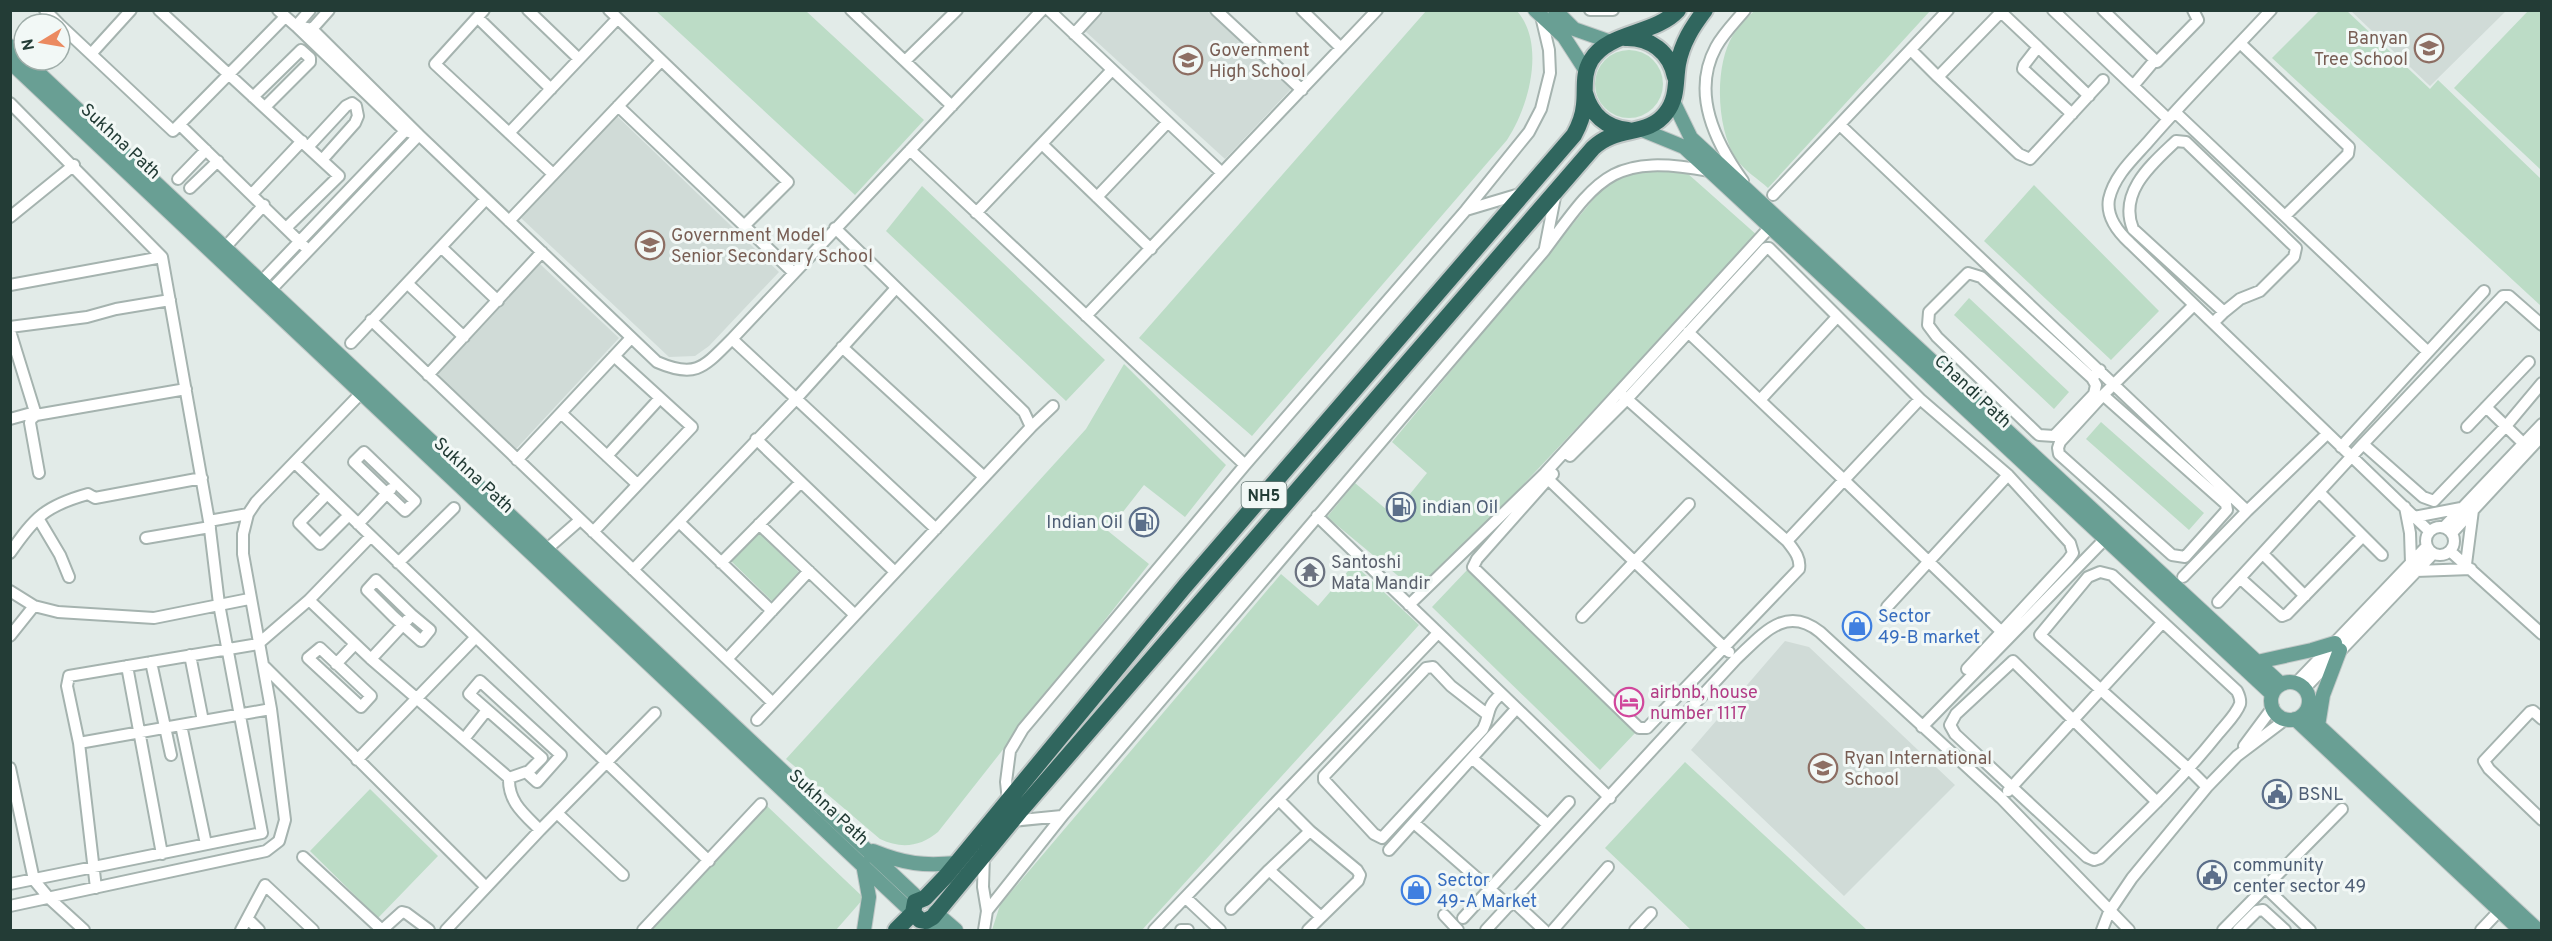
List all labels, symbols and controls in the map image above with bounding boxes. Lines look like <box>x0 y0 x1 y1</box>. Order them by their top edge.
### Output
north arrow <box>12 12 72 72</box>
place label: Banyan Tree School <box>2314 28 2408 72</box>
school or university icon: Banyan Tree School <box>2413 32 2445 64</box>
text: N <box>18 37 40 52</box>
place label: Government High School <box>1209 40 1310 84</box>
school or university icon: Government High School <box>1172 44 1204 76</box>
street label: Sukhna Path <box>75 99 165 185</box>
place label: Government Model Senior Secondary School <box>671 225 873 269</box>
school or university icon: Government Model Senior Secondary School <box>634 229 666 261</box>
street label: Chandi Path <box>1928 350 2016 434</box>
street label: Sukhna Path <box>428 433 518 519</box>
road number: NH5 <box>1242 482 1286 508</box>
fuel station icon: indian Oil <box>1385 491 1417 523</box>
place label: indian Oil <box>1422 497 1498 520</box>
fuel station icon: Indian Oil <box>1128 506 1160 538</box>
place label: Indian Oil <box>1046 512 1123 535</box>
place label: Santoshi Mata Mandir <box>1331 552 1430 596</box>
temple icon: Santoshi Mata Mandir <box>1294 556 1326 588</box>
place label: Sector 49-B market <box>1878 606 1980 650</box>
shop icon: Sector 49-B market <box>1841 610 1873 642</box>
place label: airbnb, house number 1117 <box>1650 682 1758 726</box>
hotel icon: airbnb, house number 1117 <box>1613 686 1645 718</box>
place label: Ryan International School <box>1844 748 1992 792</box>
school or university icon: Ryan International School <box>1807 752 1839 784</box>
street label: Sukhna Path <box>783 765 873 851</box>
public building icon: BSNL <box>2261 778 2293 810</box>
place label: BSNL <box>2298 784 2343 807</box>
place label: community center sector 49 <box>2233 855 2366 899</box>
public building icon: community center sector 49 <box>2196 859 2228 891</box>
place label: Sector 49-A Market <box>1437 870 1537 914</box>
shop icon: Sector 49-A Market <box>1400 874 1432 906</box>

